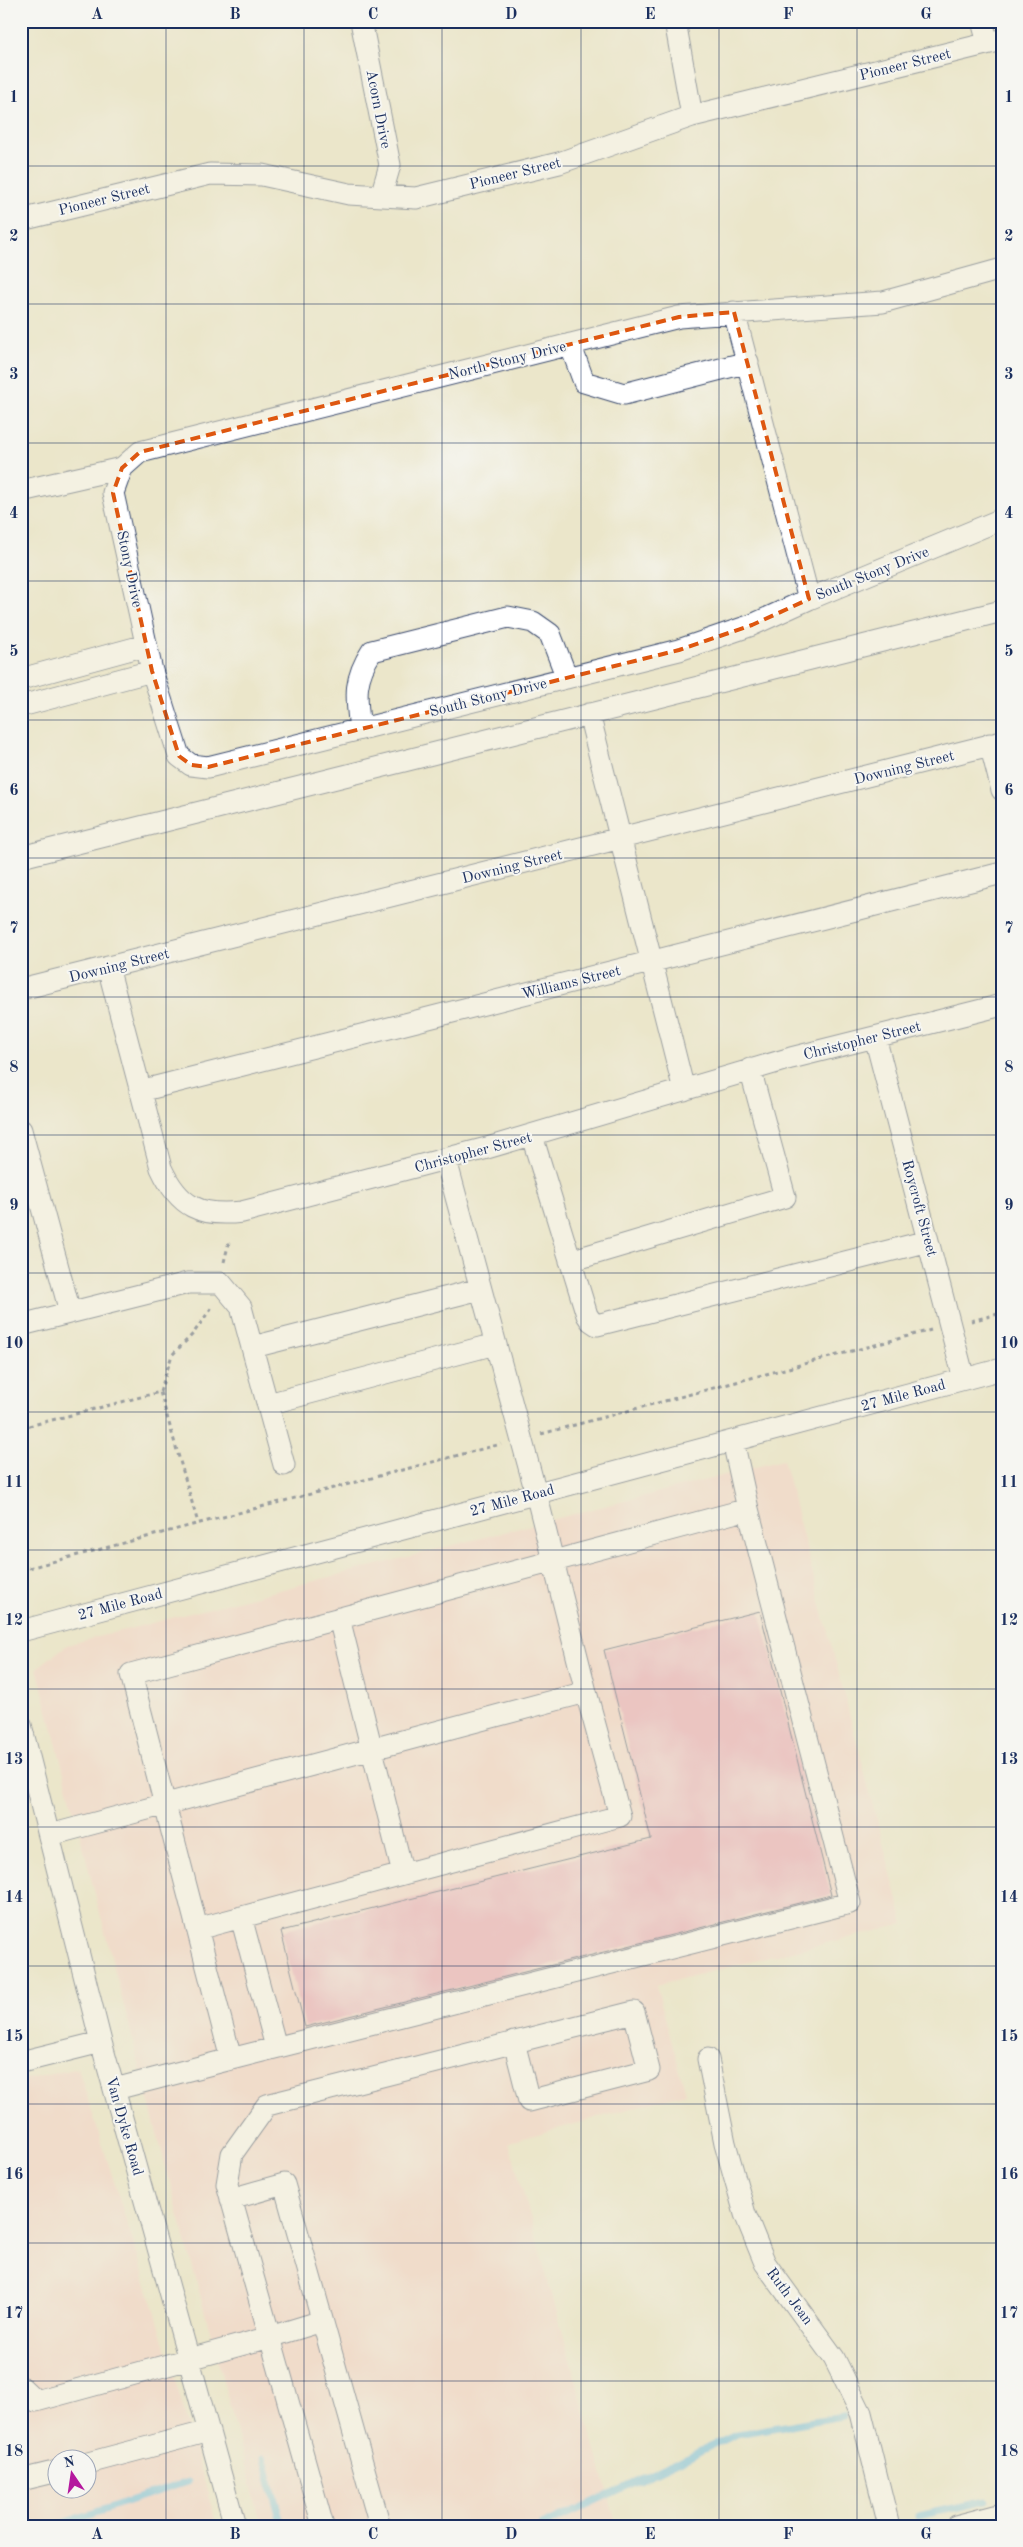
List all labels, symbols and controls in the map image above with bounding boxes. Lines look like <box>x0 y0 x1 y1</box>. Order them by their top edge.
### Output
text: A <box>91 7 103 23</box>
text: B <box>229 7 241 23</box>
text: C <box>368 7 378 23</box>
text: D <box>505 7 517 23</box>
text: E <box>644 7 656 23</box>
text: F <box>783 7 794 23</box>
text: G <box>920 7 932 23</box>
street label: Pioneer Street <box>858 47 953 84</box>
street label: Acorn Drive <box>363 69 393 150</box>
text: 1 <box>9 90 19 106</box>
text: 1 <box>1004 90 1014 106</box>
street label: Pioneer Street <box>468 156 563 193</box>
street label: Pioneer Street <box>57 182 152 219</box>
text: 2 <box>9 229 19 245</box>
text: 2 <box>1004 229 1014 245</box>
street label: North Stony Drive <box>447 340 568 383</box>
text: 3 <box>9 367 19 383</box>
text: 3 <box>1004 367 1014 383</box>
text: 4 <box>9 506 19 522</box>
text: 4 <box>1004 506 1014 522</box>
street label: Stony Drive <box>113 529 144 609</box>
street label: South Stony Drive <box>814 545 931 604</box>
text: 5 <box>9 644 19 660</box>
text: 5 <box>1004 644 1014 660</box>
street label: South Stony Drive <box>428 677 549 720</box>
street label: Downing Street <box>853 749 956 788</box>
text: 6 <box>9 783 19 799</box>
text: 6 <box>1004 783 1014 799</box>
street label: Downing Street <box>461 848 564 887</box>
text: 7 <box>9 921 19 937</box>
text: 7 <box>1004 921 1014 937</box>
street label: Downing Street <box>68 947 171 986</box>
street label: Williams Street <box>520 964 622 1003</box>
street label: Christopher Street <box>802 1020 923 1063</box>
text: 8 <box>9 1060 19 1076</box>
text: 8 <box>1004 1060 1014 1076</box>
street label: Christopher Street <box>413 1131 534 1176</box>
street label: Roycroft Street <box>898 1158 939 1258</box>
text: 9 <box>9 1198 19 1214</box>
text: 9 <box>1004 1198 1014 1214</box>
text: 10 <box>5 1336 23 1352</box>
text: 10 <box>1000 1336 1018 1352</box>
street label: 27 Mile Road <box>860 1378 947 1415</box>
text: 11 <box>5 1475 23 1491</box>
text: 11 <box>1000 1475 1018 1491</box>
street label: 27 Mile Road <box>469 1483 556 1520</box>
street label: 27 Mile Road <box>77 1587 164 1624</box>
text: 12 <box>5 1613 23 1629</box>
text: 12 <box>1000 1613 1018 1629</box>
text: 13 <box>5 1752 23 1768</box>
text: 13 <box>1000 1752 1018 1768</box>
text: 14 <box>5 1890 23 1906</box>
text: 14 <box>1000 1890 1018 1906</box>
text: 15 <box>5 2029 23 2045</box>
text: 15 <box>1000 2029 1018 2045</box>
street label: Van Dyke Road <box>102 2075 145 2178</box>
text: 16 <box>5 2167 23 2183</box>
text: 16 <box>1000 2167 1018 2183</box>
street label: Ruth Jean <box>763 2266 815 2328</box>
text: 17 <box>5 2306 23 2322</box>
text: 17 <box>1000 2306 1018 2322</box>
text: 18 <box>5 2444 23 2460</box>
text: 18 <box>1000 2444 1018 2460</box>
north arrow <box>48 2450 98 2500</box>
text: N <box>63 2454 76 2470</box>
text: A <box>91 2527 103 2543</box>
text: B <box>229 2527 241 2543</box>
text: C <box>368 2527 378 2543</box>
text: D <box>505 2527 517 2543</box>
text: E <box>644 2527 656 2543</box>
text: F <box>783 2527 794 2543</box>
text: G <box>920 2527 932 2543</box>

